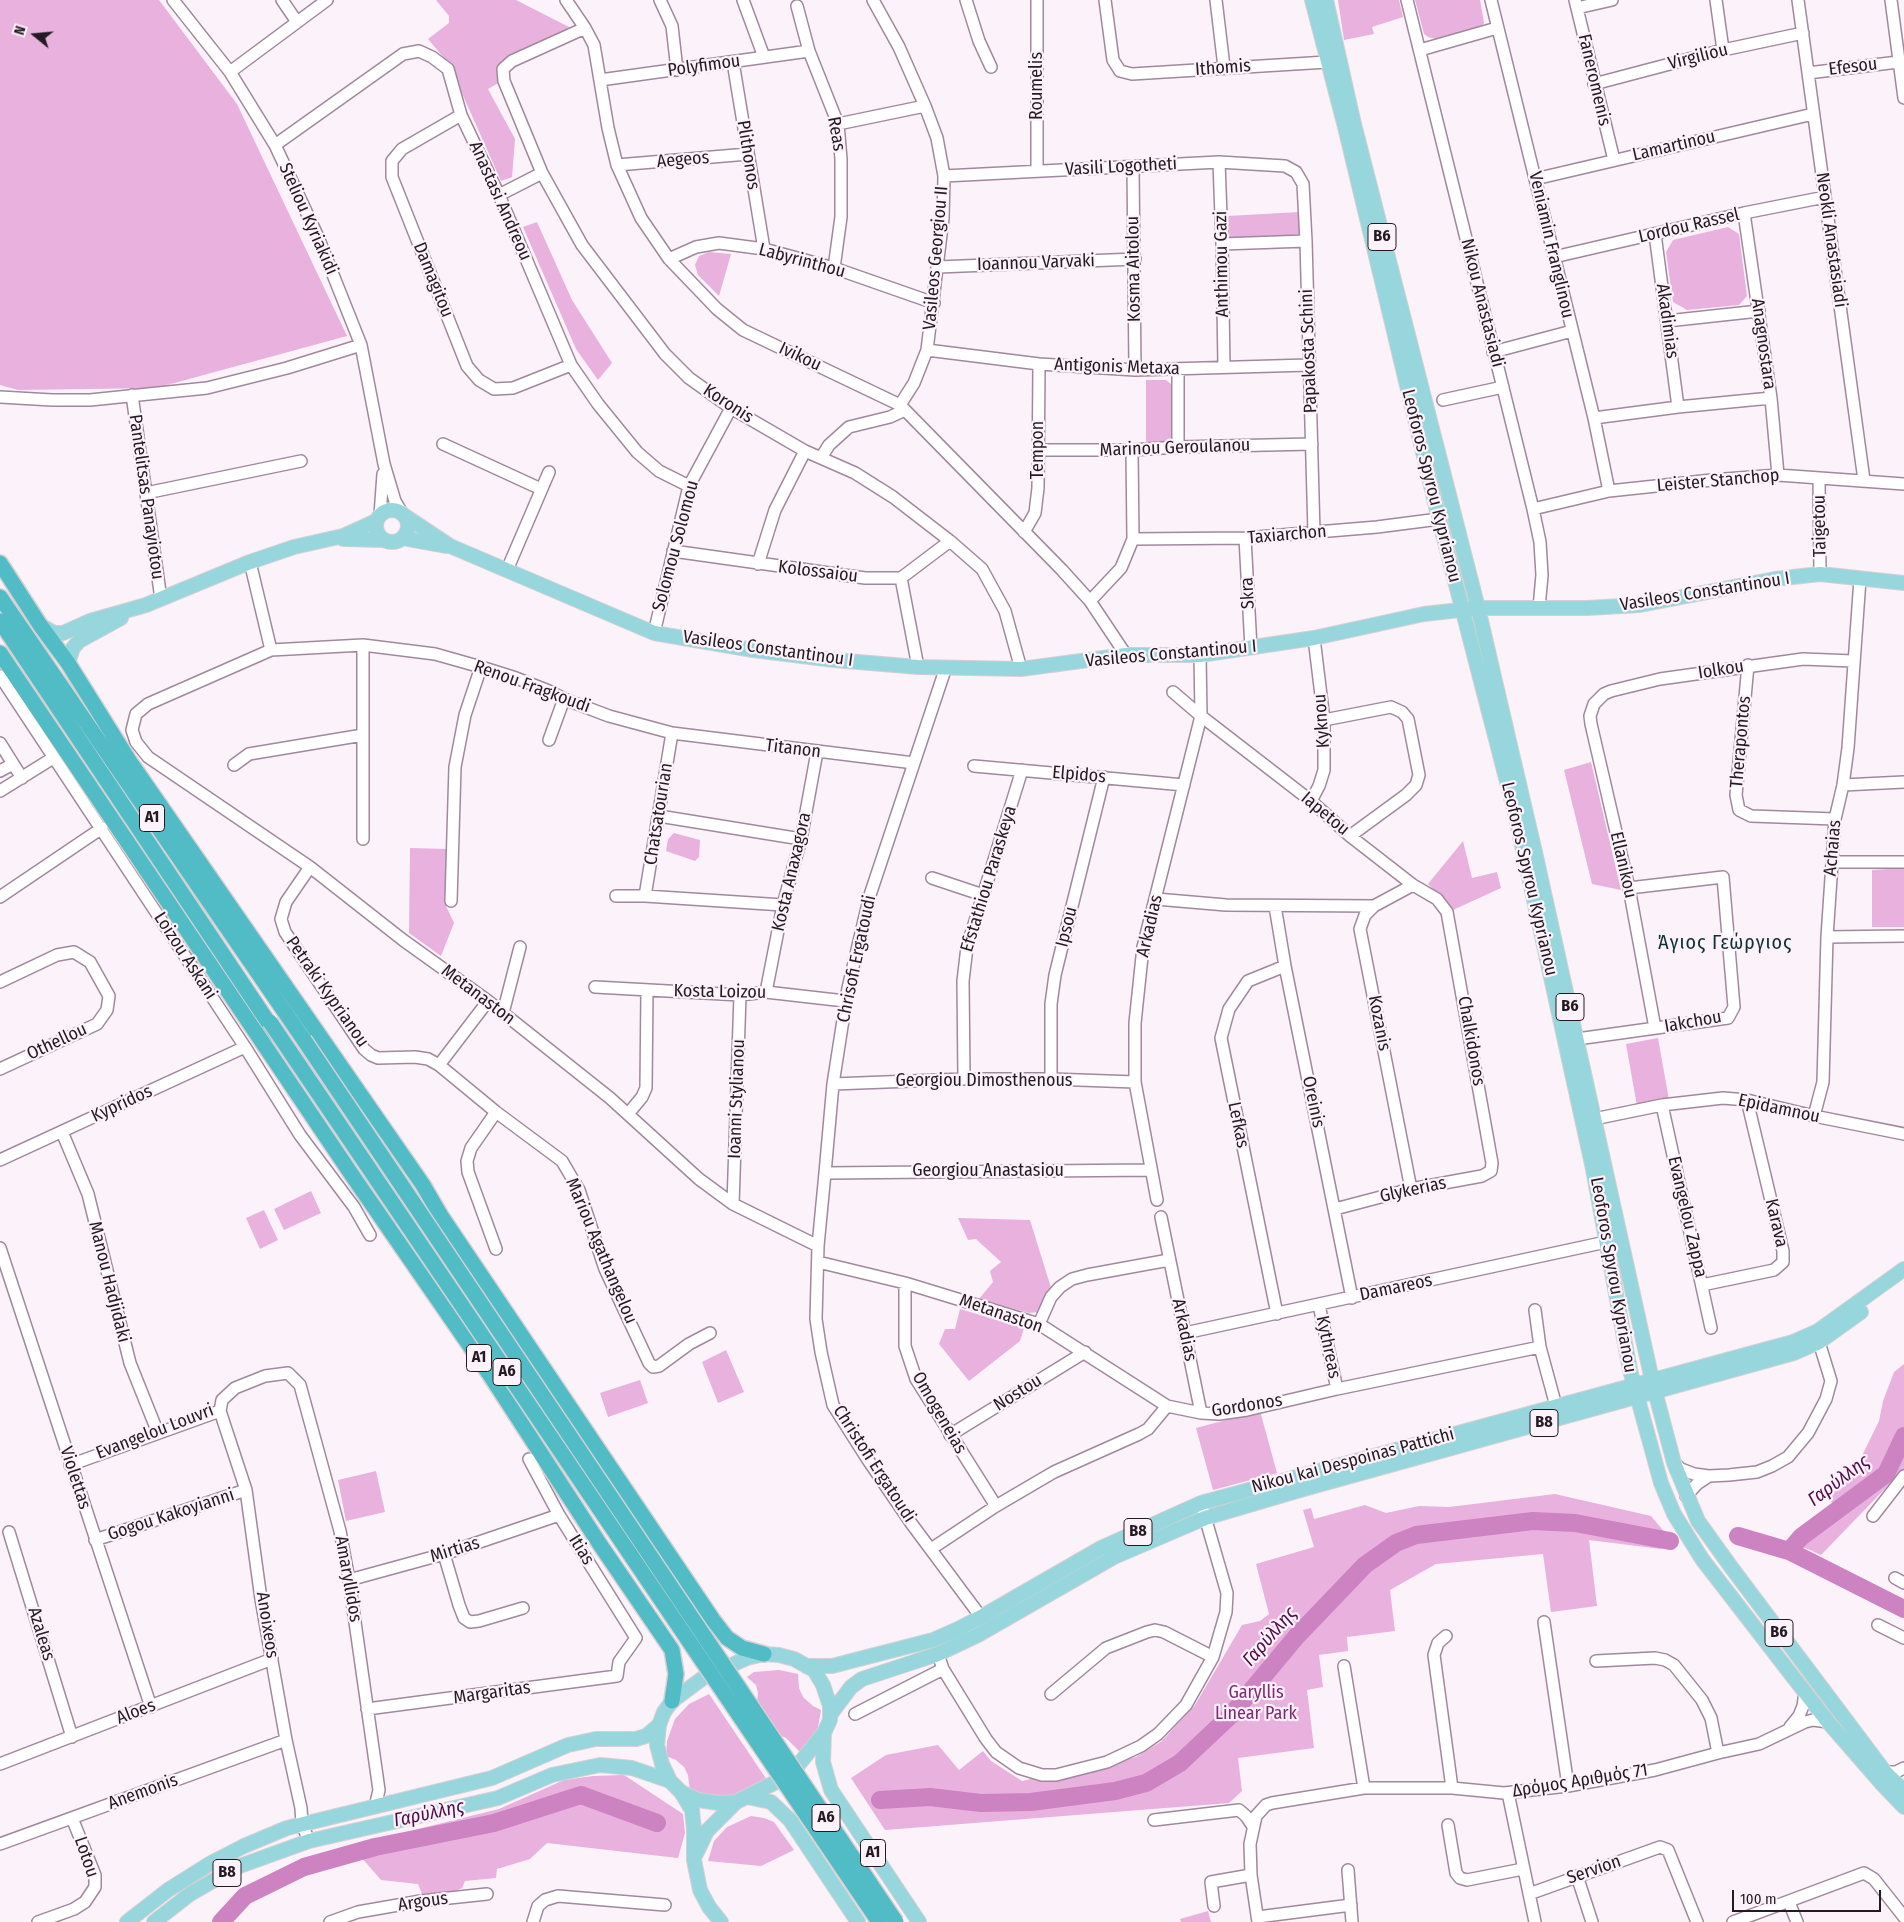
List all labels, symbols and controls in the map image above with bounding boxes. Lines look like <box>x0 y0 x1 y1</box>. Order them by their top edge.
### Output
north arrow <box>10 10 60 60</box>
text: N <box>11 24 30 37</box>
street label: Faneromenis <box>1573 32 1615 128</box>
street label: Virgiliou <box>1666 39 1730 75</box>
street label: Polyfimou <box>666 50 742 82</box>
street label: Roumelis <box>1026 52 1048 120</box>
street label: Efesou <box>1827 53 1879 81</box>
street label: Ithomis <box>1195 55 1251 81</box>
street label: Reas <box>822 115 850 153</box>
street label: Plithonos <box>732 119 764 191</box>
street label: Lamartinou <box>1630 126 1718 166</box>
street label: Anastasi Andreou <box>464 138 536 264</box>
street label: Aegeos <box>656 147 710 173</box>
street label: Vasili Logotheti <box>1064 153 1178 181</box>
street label: Steliou Kyriakidi <box>274 160 342 278</box>
street label: Veniamin Franglinou <box>1524 170 1578 320</box>
street label: Neokli Anastasiadi <box>1811 171 1851 309</box>
street label: Vasileos Georgiou II <box>919 185 953 331</box>
street label: Lordou Rassel <box>1637 204 1741 248</box>
street label: Anthimou Gazi <box>1210 211 1234 317</box>
street label: Kosma Aitolou <box>1122 216 1146 322</box>
road number: B6 <box>1368 223 1396 250</box>
street label: Nikou Anastasiadi <box>1456 236 1508 370</box>
street label: Damagitou <box>408 239 458 321</box>
street label: Labyrinthou <box>756 239 848 283</box>
street label: Ioannou Varvaki <box>977 250 1095 276</box>
street label: Akadimias <box>1651 282 1683 360</box>
street label: Papakosta Schini <box>1296 288 1322 414</box>
street label: Anagnostara <box>1746 297 1780 391</box>
street label: Ivikou <box>775 338 825 376</box>
street label: Antigonis Metaxa <box>1054 354 1180 380</box>
street label: Koronis <box>699 380 757 428</box>
street label: Leoforos Spyrou Kyprianou <box>1397 387 1465 585</box>
street label: Pantelitsas Panayiotou <box>124 413 168 581</box>
street label: Tempon <box>1027 421 1049 479</box>
street label: Marinou Geroulanou <box>1099 435 1251 461</box>
street label: Leister Stanchop <box>1656 465 1780 497</box>
street label: Solomou Solomou <box>648 478 704 614</box>
street label: Taigetou <box>1809 495 1831 557</box>
street label: Taxiarchon <box>1247 521 1327 549</box>
street label: Kolossaiou <box>777 556 859 588</box>
street label: Vasileos Constantinou I <box>1619 568 1791 616</box>
street label: Skra <box>1236 577 1260 609</box>
street label: Vasileos Constantinou I <box>682 626 854 672</box>
street label: Vasileos Constantinou I <box>1085 636 1257 672</box>
street label: Renou Fragkoudi <box>471 656 593 718</box>
street label: Iolkou <box>1697 656 1745 684</box>
street label: Kyknou <box>1309 693 1335 749</box>
street label: Therapontos <box>1726 695 1756 789</box>
street label: Titanon <box>764 735 822 763</box>
street label: Chatsatourian <box>640 761 678 867</box>
street label: Elpidos <box>1051 762 1107 788</box>
street label: Leoforos Spyrou Kyprianou <box>1496 780 1562 978</box>
street label: Iapetou <box>1296 788 1354 840</box>
street label: Efstathiou Paraskeya <box>956 803 1022 955</box>
road number: A1 <box>140 804 164 831</box>
street label: Kosta Anaxagora <box>768 810 816 934</box>
street label: Achaias <box>1820 819 1846 877</box>
street label: Ellanikou <box>1605 830 1641 900</box>
street label: Chrisofi Ergatoudi <box>833 893 881 1025</box>
street label: Arkadias <box>1132 893 1168 959</box>
street label: Ipsou <box>1052 905 1082 949</box>
street label: Loizou Askani <box>149 908 221 1004</box>
district label: Άγιος Γεώργιος <box>1656 931 1794 955</box>
street label: Petraki Kyprianou <box>281 932 373 1052</box>
street label: Metanaston <box>437 960 519 1030</box>
street label: Kosta Loizou <box>673 980 767 1004</box>
street label: Kozanis <box>1363 993 1395 1053</box>
road number: B6 <box>1556 994 1584 1020</box>
street label: Chalkidonos <box>1453 995 1489 1087</box>
street label: Iakchou <box>1663 1006 1723 1038</box>
street label: Othellou <box>23 1019 91 1065</box>
street label: Ioanni Stylianou <box>724 1039 750 1159</box>
street label: Georgiou Dimosthenous <box>895 1070 1073 1092</box>
street label: Oreinis <box>1297 1074 1329 1130</box>
street label: Kypridos <box>88 1081 156 1127</box>
street label: Epidamnou <box>1736 1090 1822 1128</box>
street label: Lefkas <box>1223 1100 1253 1150</box>
street label: Evangelou Zappa <box>1663 1154 1711 1280</box>
street label: Georgiou Anastasiou <box>912 1160 1064 1182</box>
street label: Glykerias <box>1378 1172 1448 1208</box>
street label: Mariou Agathangelou <box>561 1175 641 1327</box>
street label: Leoforos Spyrou Kyprianou <box>1585 1176 1641 1374</box>
street label: Karava <box>1760 1197 1792 1249</box>
street label: Manou Hadjidaki <box>84 1219 134 1345</box>
street label: Damareos <box>1358 1270 1434 1306</box>
street label: Metanaston <box>956 1290 1046 1338</box>
street label: Arkadias <box>1167 1297 1201 1363</box>
street label: Kythreas <box>1311 1314 1345 1380</box>
road number: A1 <box>466 1345 492 1372</box>
road number: A6 <box>493 1358 521 1385</box>
street label: Omogeneias <box>907 1368 971 1458</box>
street label: Nostou <box>990 1370 1046 1416</box>
street label: Gordonos <box>1210 1390 1284 1422</box>
street label: Evangelou Louvri <box>93 1400 217 1464</box>
street label: Christofi Ergatoudi <box>828 1401 920 1527</box>
road number: B8 <box>1530 1410 1558 1436</box>
street label: Nikou kai Despoinas Pattichi <box>1249 1424 1457 1498</box>
street label: Violettas <box>55 1444 95 1512</box>
water label: Γαρύλλης <box>1804 1450 1874 1512</box>
street label: Gogou Kakoyianni <box>105 1484 237 1546</box>
road number: B8 <box>1124 1518 1152 1545</box>
street label: Itias <box>563 1531 599 1569</box>
street label: Mirtias <box>428 1532 482 1568</box>
street label: Amaryllidos <box>330 1534 366 1624</box>
street label: Anoixeos <box>251 1590 283 1660</box>
water label: Γαρύλλης <box>1238 1603 1302 1671</box>
street label: Azaleas <box>23 1605 59 1663</box>
road number: B6 <box>1765 1620 1793 1646</box>
street label: Margaritas <box>452 1677 532 1709</box>
park label: Garyllis Linear Park <box>1215 1682 1297 1725</box>
street label: Aloes <box>113 1695 159 1729</box>
street label: Δρόμος Αριθμός 71 <box>1511 1760 1649 1802</box>
street label: Anemonis <box>105 1769 181 1815</box>
water label: Γαρύλλης <box>392 1795 466 1833</box>
road number: A6 <box>812 1805 840 1832</box>
street label: Lotou <box>69 1834 103 1880</box>
road number: A1 <box>860 1840 886 1866</box>
street label: Servion <box>1564 1851 1624 1889</box>
road number: B8 <box>213 1860 241 1886</box>
scale bar <box>1734 1880 1883 1912</box>
street label: Argous <box>397 1888 449 1916</box>
text: 100 m <box>1740 1890 1777 1908</box>

